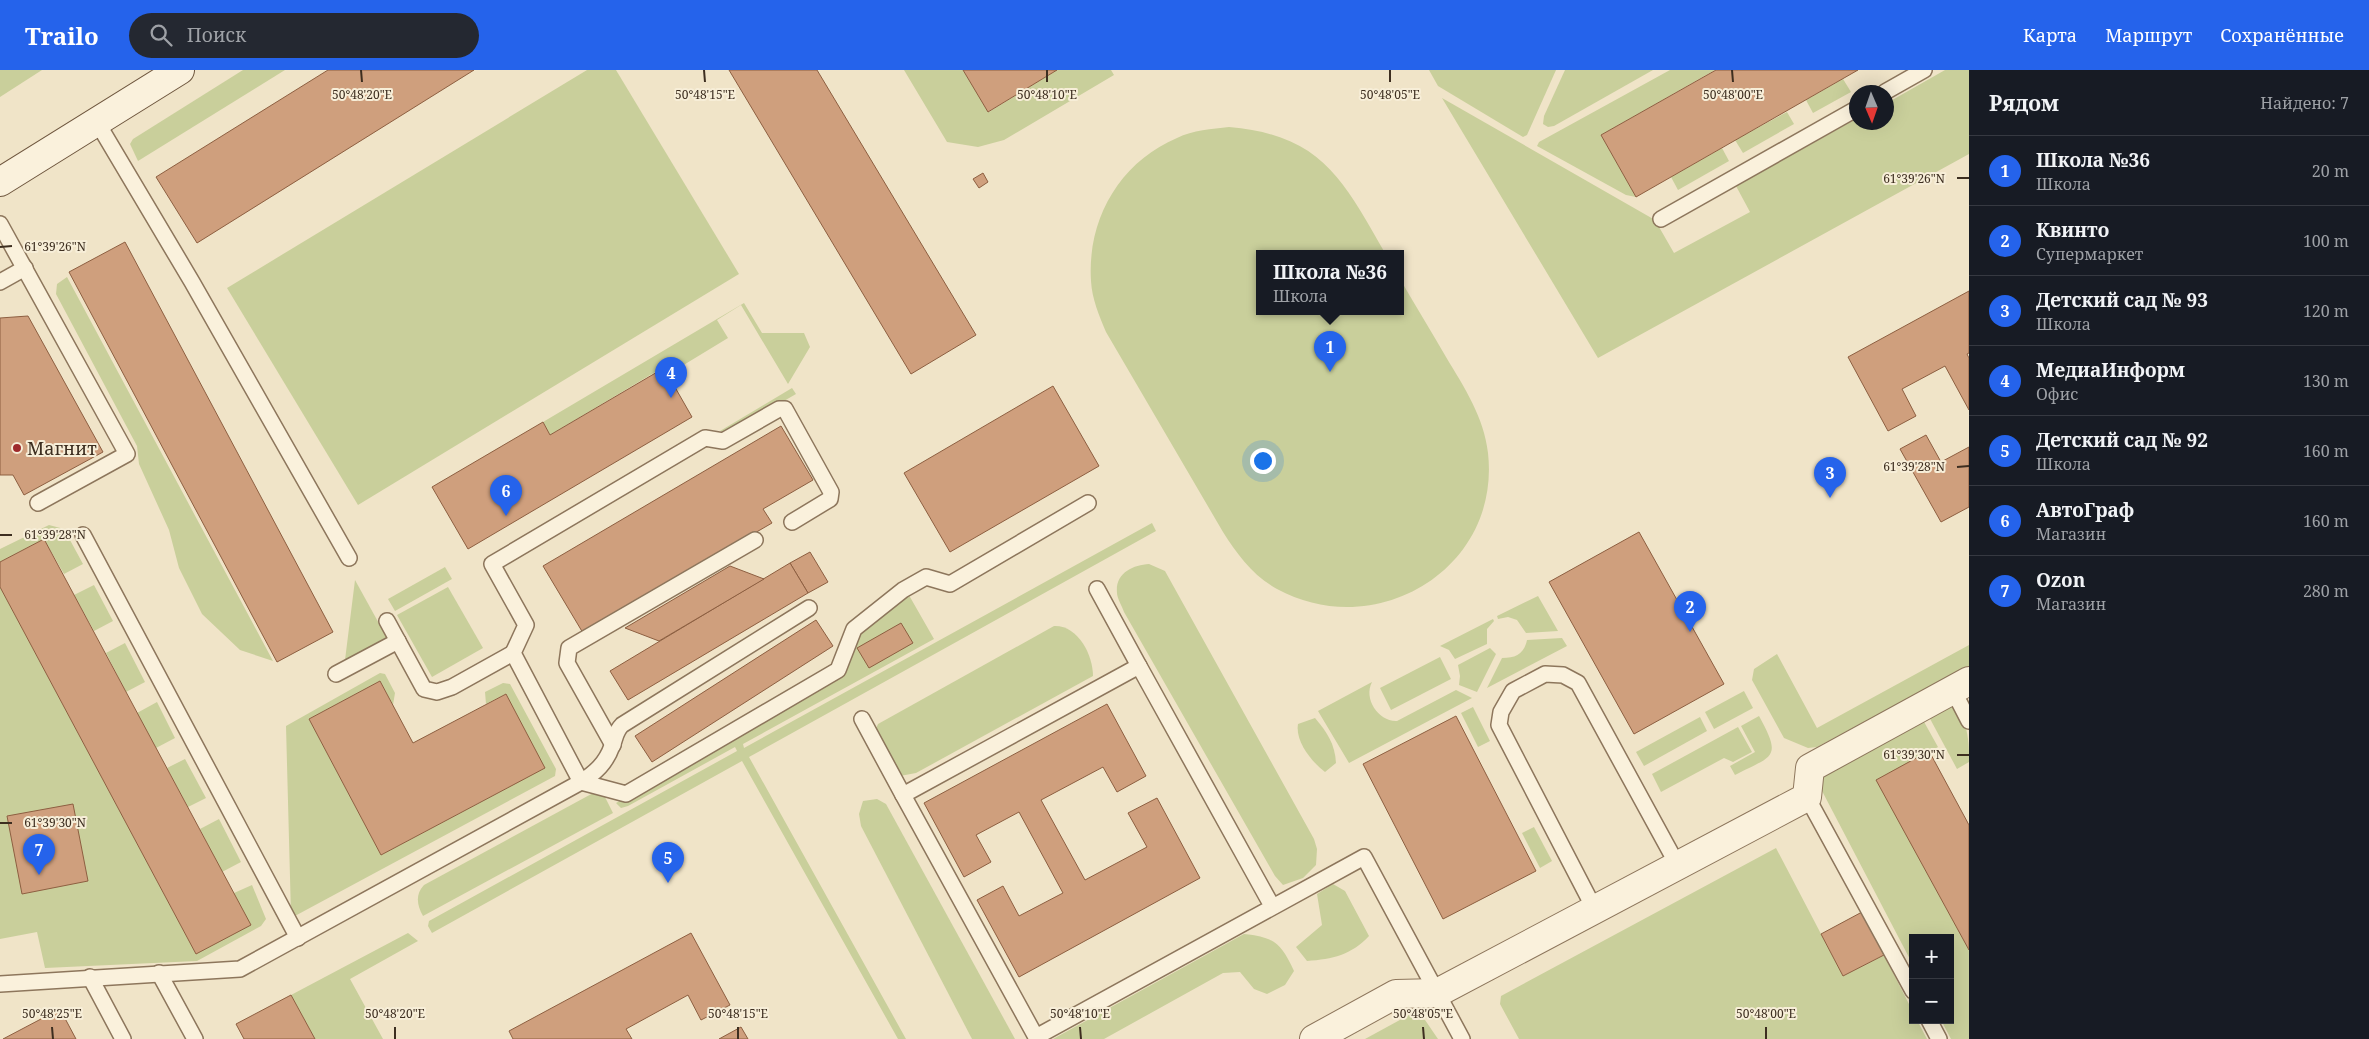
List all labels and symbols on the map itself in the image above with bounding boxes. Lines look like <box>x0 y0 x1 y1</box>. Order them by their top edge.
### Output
north arrow <box>1849 85 1894 130</box>
text: 50°48'20"E <box>332 86 392 103</box>
text: 50°48'15"E <box>675 86 735 103</box>
text: 50°48'10"E <box>1017 86 1077 103</box>
text: 50°48'05"E <box>1360 86 1420 103</box>
text: 50°48'00"E <box>1703 86 1763 103</box>
text: 61°39'26"N <box>1883 170 1945 187</box>
text: 61°39'26"N <box>24 238 86 255</box>
pin: 1 <box>1314 331 1346 372</box>
pin: 4 <box>655 357 687 398</box>
place label: Магнит <box>27 436 97 460</box>
marker: Магнит <box>11 442 23 454</box>
your location <box>1250 448 1276 474</box>
pin: 3 <box>1814 457 1846 498</box>
text: 61°39'28"N <box>1883 458 1945 475</box>
pin: 6 <box>490 475 522 516</box>
text: 61°39'28"N <box>24 526 86 543</box>
pin: 2 <box>1674 591 1706 632</box>
text: 61°39'30"N <box>1883 746 1945 763</box>
text: 61°39'30"N <box>24 814 86 831</box>
pin: 7 <box>23 834 55 875</box>
pin: 5 <box>652 842 684 883</box>
text: 50°48'25"E <box>22 1005 82 1022</box>
text: 50°48'20"E <box>365 1005 425 1022</box>
text: 50°48'15"E <box>708 1005 768 1022</box>
text: 50°48'10"E <box>1050 1005 1110 1022</box>
text: 50°48'05"E <box>1393 1005 1453 1022</box>
text: 50°48'00"E <box>1736 1005 1796 1022</box>

